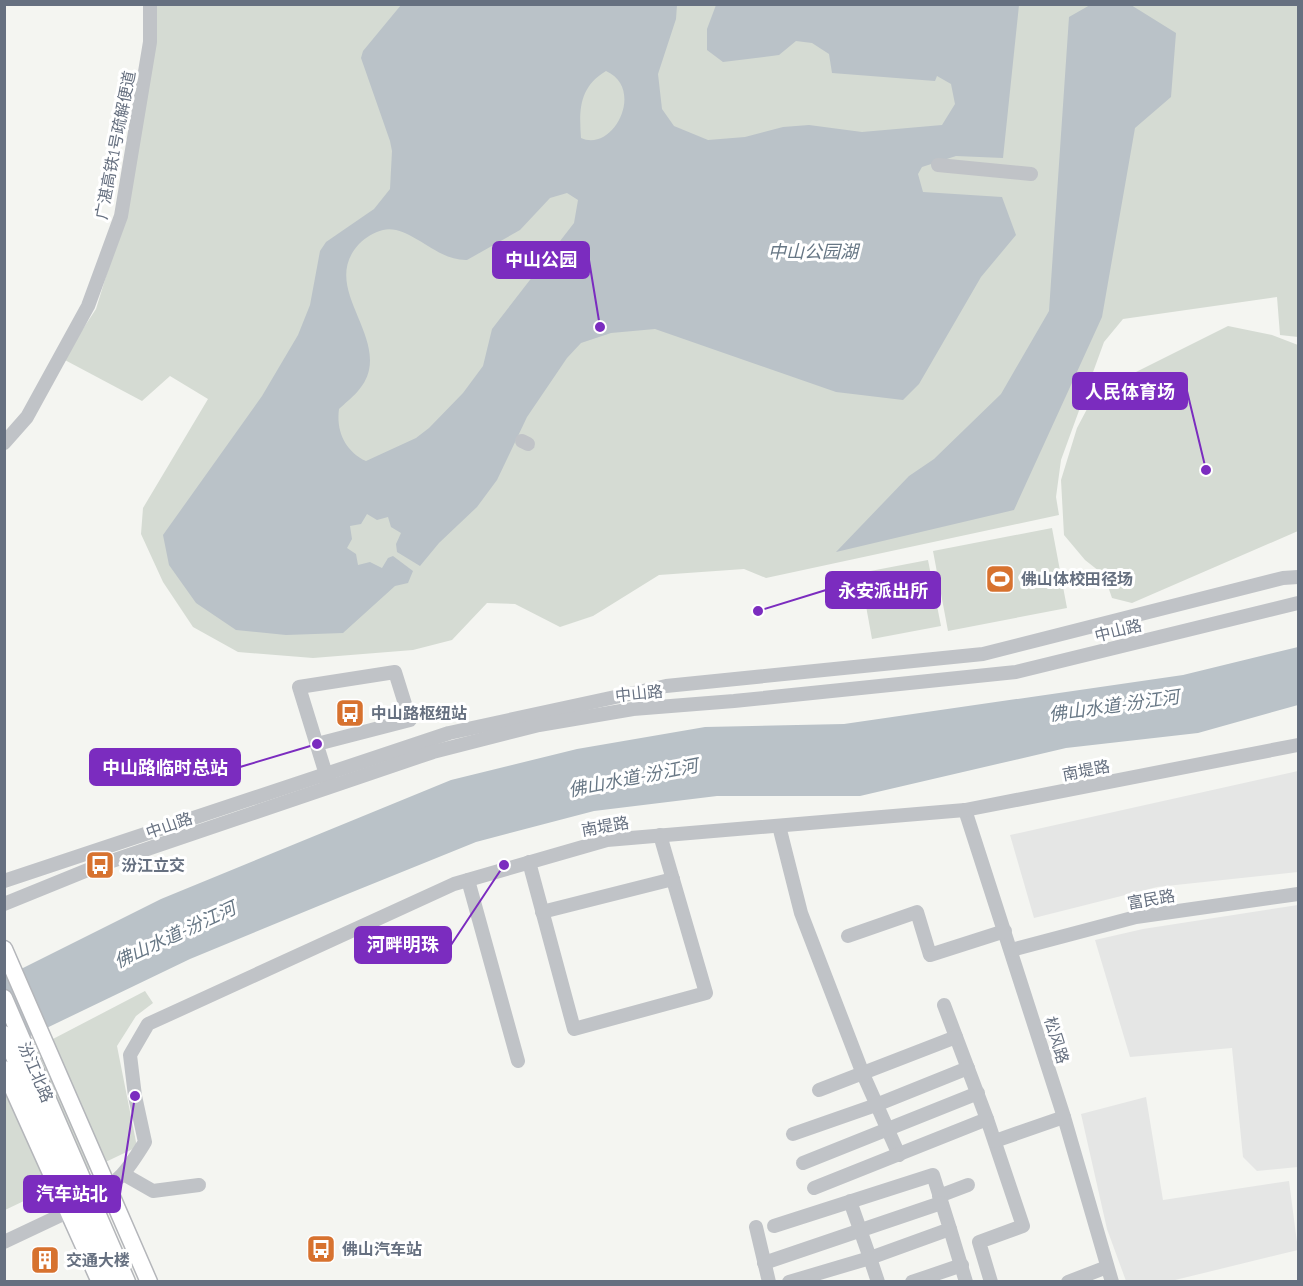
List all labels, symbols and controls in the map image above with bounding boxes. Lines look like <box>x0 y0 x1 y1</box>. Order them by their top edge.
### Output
street label: 广湛高铁1号疏解便道 <box>91 69 139 221</box>
water label: 中山公园湖 <box>768 240 861 263</box>
callout: 中山公园 <box>493 242 589 278</box>
text: 中山公园 <box>505 248 577 271</box>
callout: 人民体育场 <box>1073 373 1187 409</box>
text: 人民体育场 <box>1085 380 1175 403</box>
sports icon: 佛山体校田径场 <box>984 563 1016 595</box>
place label: 佛山体校田径场 <box>1021 569 1133 589</box>
callout: 永安派出所 <box>826 572 940 608</box>
text: 永安派出所 <box>838 579 928 602</box>
street label: 中山路 <box>1092 614 1144 646</box>
street label: 中山路 <box>614 681 664 705</box>
water label: 佛山水道-汾江河 <box>1047 685 1183 726</box>
bus stop icon: 中山路枢纽站 <box>334 697 366 729</box>
place label: 中山路枢纽站 <box>371 703 467 723</box>
callout: 中山路临时总站 <box>90 749 240 785</box>
water label: 佛山水道-汾江河 <box>566 753 702 801</box>
text: 中山路临时总站 <box>102 756 228 779</box>
street label: 南堤路 <box>1061 756 1111 784</box>
street label: 中山路 <box>143 808 195 842</box>
street label: 南堤路 <box>580 812 630 840</box>
bus stop icon: 汾江立交 <box>84 849 116 881</box>
place label: 汾江立交 <box>121 855 185 875</box>
street label: 富民路 <box>1126 885 1176 913</box>
water label: 佛山水道-汾江河 <box>110 895 242 973</box>
callout: 河畔明珠 <box>355 927 451 963</box>
text: 河畔明珠 <box>367 933 439 956</box>
street label: 松风路 <box>1040 1014 1074 1066</box>
street label: 汾江北路 <box>14 1039 58 1105</box>
callout: 汽车站北 <box>24 1176 120 1212</box>
text: 汽车站北 <box>36 1182 108 1205</box>
bus stop icon: 佛山汽车站 <box>305 1233 337 1265</box>
place label: 佛山汽车站 <box>342 1239 422 1259</box>
building icon: 交通大楼 <box>29 1244 61 1276</box>
place label: 交通大楼 <box>66 1250 130 1270</box>

